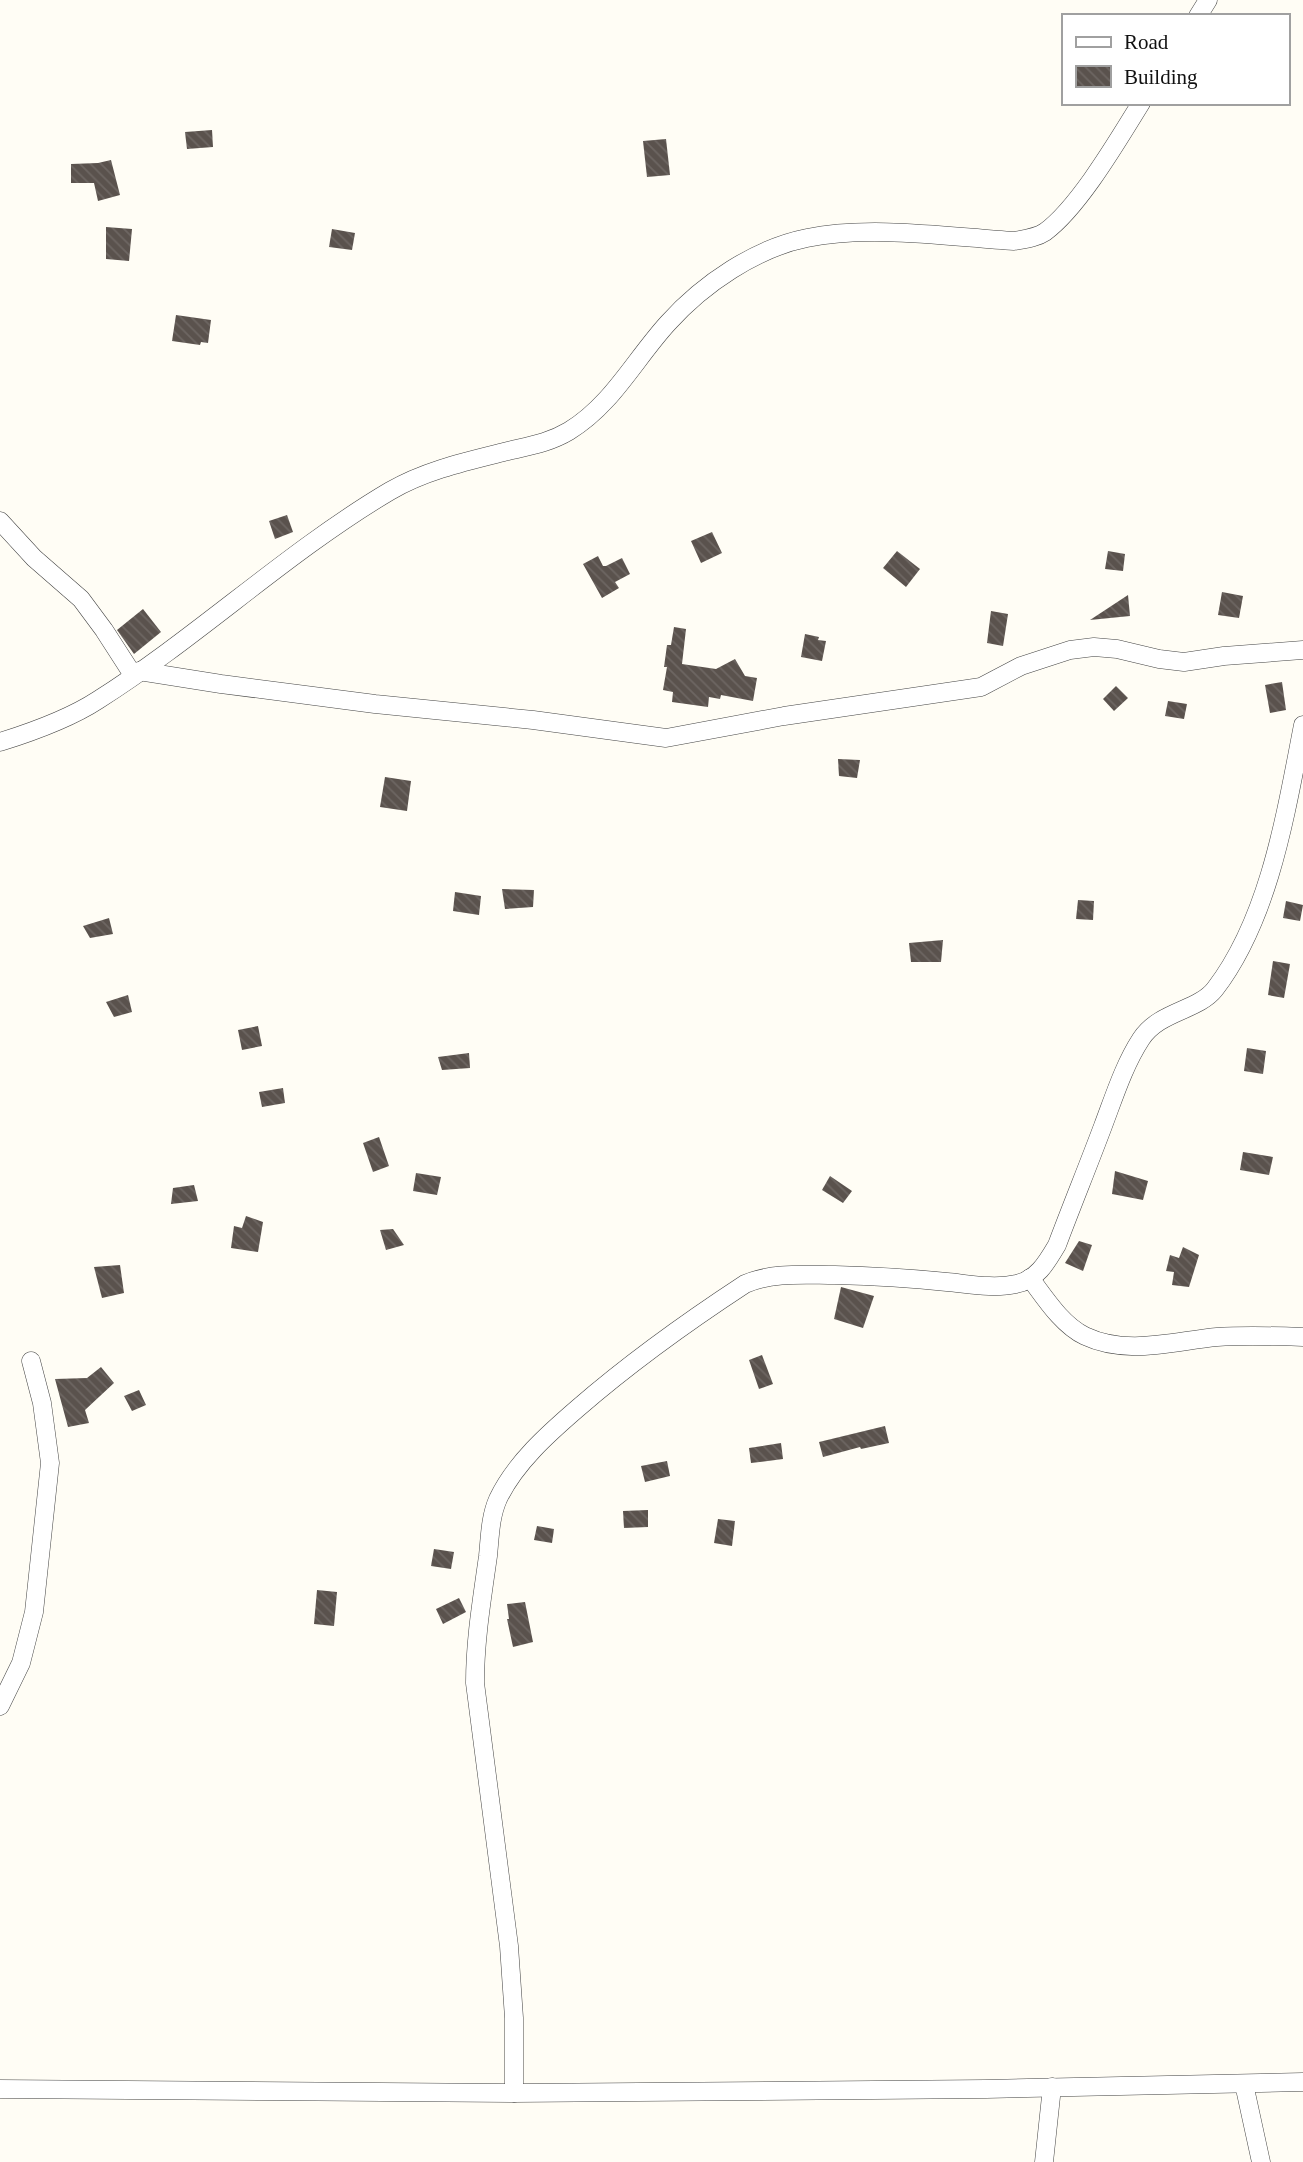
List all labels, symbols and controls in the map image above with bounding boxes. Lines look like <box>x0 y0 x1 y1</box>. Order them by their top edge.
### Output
legend <box>1062 14 1289 105</box>
text: Road <box>1124 30 1169 54</box>
text: Building <box>1124 65 1198 89</box>

